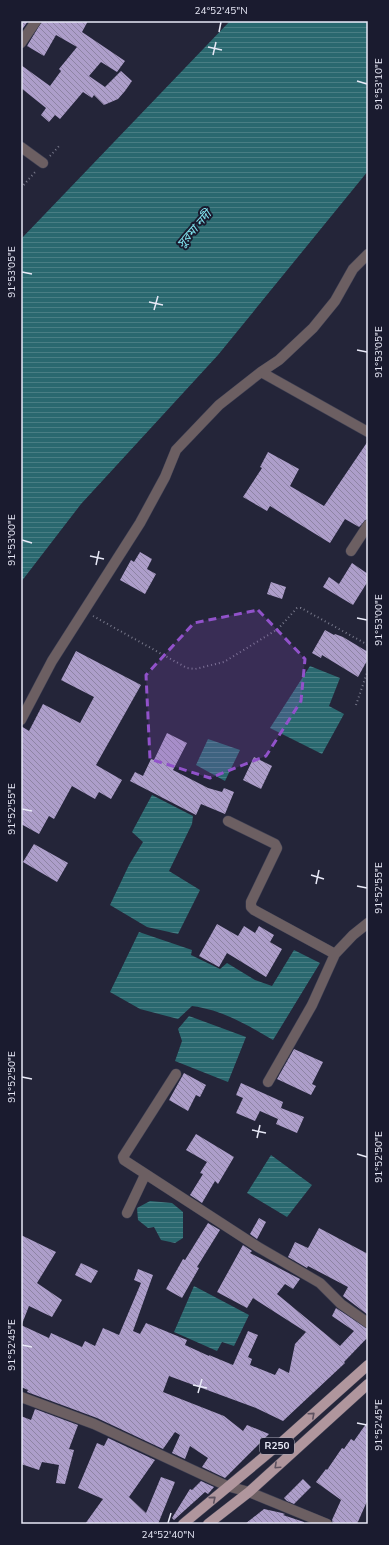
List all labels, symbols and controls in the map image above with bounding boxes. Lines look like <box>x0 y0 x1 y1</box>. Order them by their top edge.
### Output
text: 24°52'45"N <box>194 4 248 18</box>
text: 91°53'10"E <box>372 58 386 110</box>
water label: সুরমা নদী <box>173 205 217 251</box>
text: 91°53'05"E <box>5 246 19 298</box>
text: 91°53'05"E <box>372 326 386 378</box>
text: 91°53'00"E <box>5 514 19 566</box>
text: 91°53'00"E <box>372 594 386 646</box>
text: 91°52'55"E <box>5 783 19 835</box>
text: 91°52'55"E <box>372 862 386 914</box>
text: 91°52'50"E <box>5 1051 19 1103</box>
text: 91°52'50"E <box>372 1131 386 1183</box>
text: 91°52'45"E <box>5 1319 19 1371</box>
text: 91°52'45"E <box>372 1399 386 1451</box>
one-way arrow <box>307 1412 315 1419</box>
road number: R250 <box>260 1438 294 1454</box>
one-way arrow <box>274 1462 282 1469</box>
one-way arrow <box>208 1496 215 1503</box>
text: 24°52'40"N <box>141 1528 195 1542</box>

